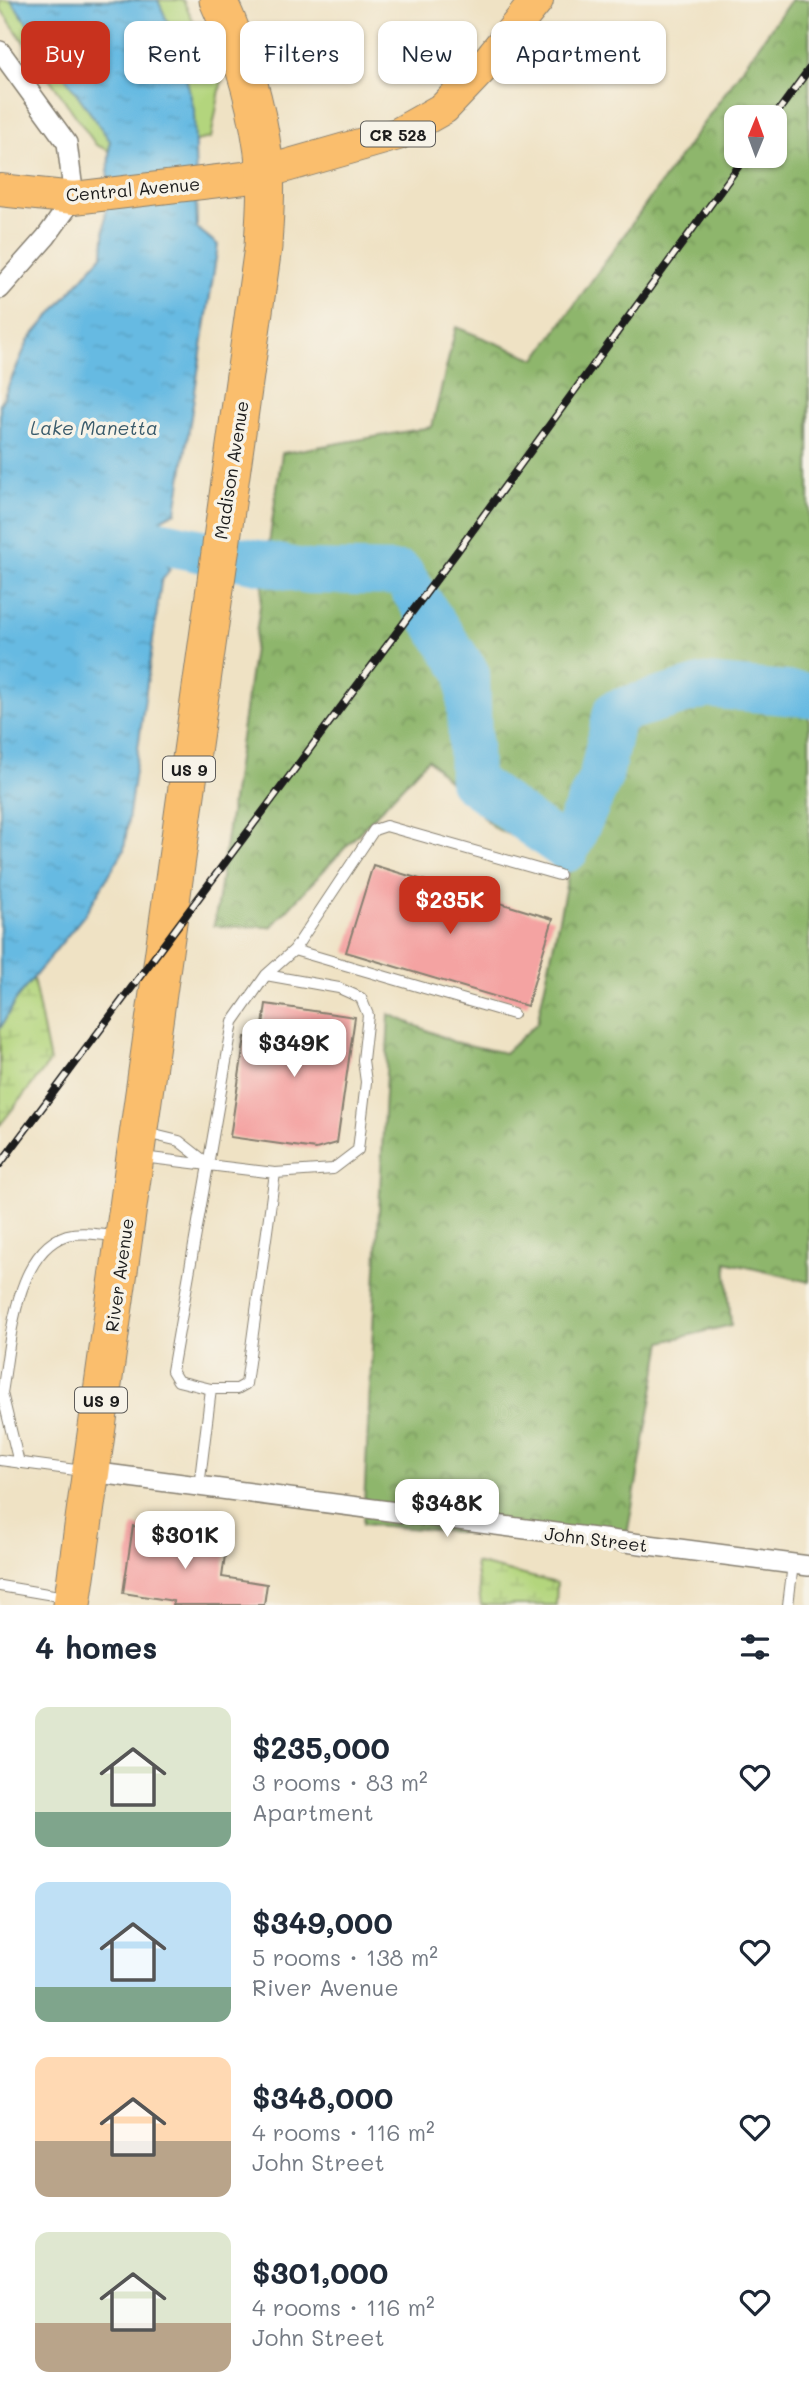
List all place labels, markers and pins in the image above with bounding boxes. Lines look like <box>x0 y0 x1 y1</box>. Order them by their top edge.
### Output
pin: $235K <box>401 876 499 936</box>
pin: $349K <box>245 1020 343 1079</box>
pin: $348K <box>398 1480 496 1539</box>
pin: $301K <box>136 1512 234 1571</box>

